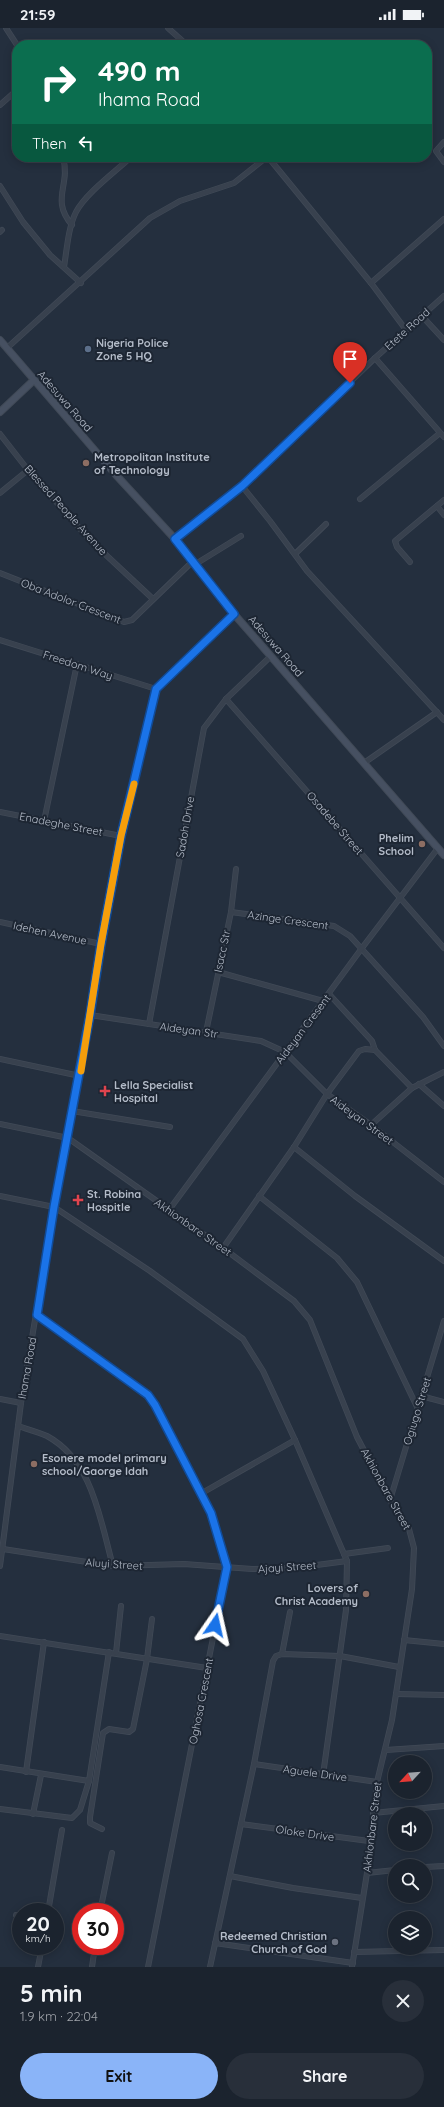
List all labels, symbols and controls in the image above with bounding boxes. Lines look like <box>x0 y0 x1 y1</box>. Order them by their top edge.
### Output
text: 21:59 <box>20 5 56 24</box>
text: 490 m <box>98 53 181 88</box>
icon: right <box>32 56 84 108</box>
text: Ihama Road <box>98 88 201 111</box>
icon: left <box>75 132 97 154</box>
text: Then <box>32 134 67 153</box>
street label: Etete Road <box>381 305 433 353</box>
place label: Nigeria Police Zone 5 HQ <box>96 336 169 363</box>
pin <box>333 342 367 383</box>
marker: Nigeria Police Zone 5 HQ <box>83 344 93 354</box>
icon: arrive <box>339 348 361 370</box>
street label: Adesuwa Road <box>35 367 95 435</box>
place label: Metropolitan Institute of Technology <box>94 450 210 477</box>
marker: Metropolitan Institute of Technology <box>81 458 91 468</box>
street label: Blessed People Avenue <box>22 462 110 558</box>
street label: Oba Adolor Crescent <box>19 575 123 627</box>
street label: Adesuwa Road <box>246 612 306 680</box>
street label: Freedom Way <box>41 647 115 683</box>
street label: Osadebe Street <box>304 789 366 858</box>
street label: Sadoh Drive <box>173 795 197 859</box>
street label: Enadeghe Street <box>18 809 104 839</box>
place label: Phelim School <box>379 831 414 858</box>
marker: Phelim School <box>417 839 427 849</box>
street label: Azinge Crescent <box>247 907 330 933</box>
street label: Idehen Avenue <box>12 918 88 948</box>
street label: Isacc Str <box>211 928 233 974</box>
street label: Aideyan Cresent <box>272 991 334 1067</box>
street label: Aideyan Str <box>159 1019 220 1041</box>
place label: Lella Specialist Hospital <box>114 1078 193 1105</box>
marker: Lella Specialist Hospital <box>99 1085 111 1097</box>
street label: Aideyan Street <box>328 1092 397 1148</box>
place label: St. Robina Hospitle <box>87 1187 141 1214</box>
marker: St. Robina Hospitle <box>72 1194 84 1206</box>
street label: Akhionbare Street <box>152 1195 235 1259</box>
street label: Ihama Road <box>15 1336 39 1400</box>
street label: Ogiugo Street <box>400 1375 434 1447</box>
street label: Akhionbare Street <box>358 1446 414 1532</box>
place label: Esonere model primary school/Gaorge Idah <box>42 1451 167 1478</box>
marker: Esonere model primary school/Gaorge Idah <box>29 1459 39 1469</box>
street label: Aluyi Street <box>85 1555 143 1573</box>
street label: Ajayi Street <box>257 1558 317 1576</box>
place label: Lovers of Christ Academy <box>275 1581 358 1608</box>
marker: Lovers of Christ Academy <box>361 1589 371 1599</box>
position arrow <box>194 1604 236 1646</box>
street label: Oghosa Crescent <box>186 1656 216 1745</box>
north arrow <box>388 1755 432 1799</box>
map controls <box>388 1755 432 1955</box>
street label: Aguele Drive <box>282 1762 348 1784</box>
street label: Akhionbare Street <box>359 1781 385 1873</box>
button: sound <box>388 1807 432 1851</box>
street label: Oloke Drive <box>275 1822 335 1844</box>
button: search <box>388 1859 432 1903</box>
speed limit sign: 30 <box>72 1903 124 1955</box>
text: 20 <box>26 1911 50 1936</box>
button: layers <box>388 1911 432 1955</box>
place label: Redeemed Christian Church of God <box>220 1929 327 1956</box>
text: km/h <box>25 1932 51 1945</box>
marker: Redeemed Christian Church of God <box>330 1937 340 1947</box>
text: 5 min <box>20 1978 83 2008</box>
button: close <box>382 1980 424 2022</box>
text: 1.9 km · 22:04 <box>20 2008 98 2024</box>
button: Exit <box>20 2053 218 2099</box>
button: Share <box>226 2053 424 2099</box>

